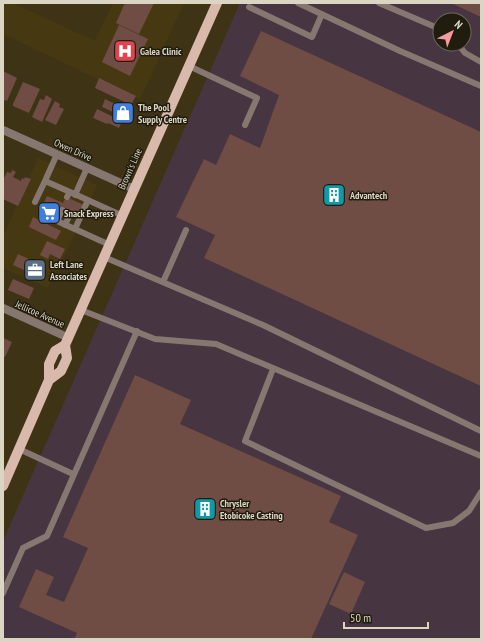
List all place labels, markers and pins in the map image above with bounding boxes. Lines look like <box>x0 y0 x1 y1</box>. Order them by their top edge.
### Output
hospital icon: Galea Clinic <box>112 38 138 64</box>
place label: Galea Clinic <box>140 45 182 58</box>
shop icon: The Pool Supply Centre <box>110 100 136 126</box>
place label: The Pool Supply Centre <box>138 101 187 126</box>
building icon: Advantech <box>321 182 347 208</box>
place label: Advantech <box>349 189 388 202</box>
supermarket icon: Snack Express <box>36 200 62 226</box>
place label: Snack Express <box>64 207 114 220</box>
office icon: Left Lane Associates <box>22 257 48 283</box>
place label: Left Lane Associates <box>49 258 88 283</box>
building icon: Chrysler Etobicoke Casting <box>192 496 218 522</box>
place label: Chrysler Etobicoke Casting <box>220 497 283 522</box>

